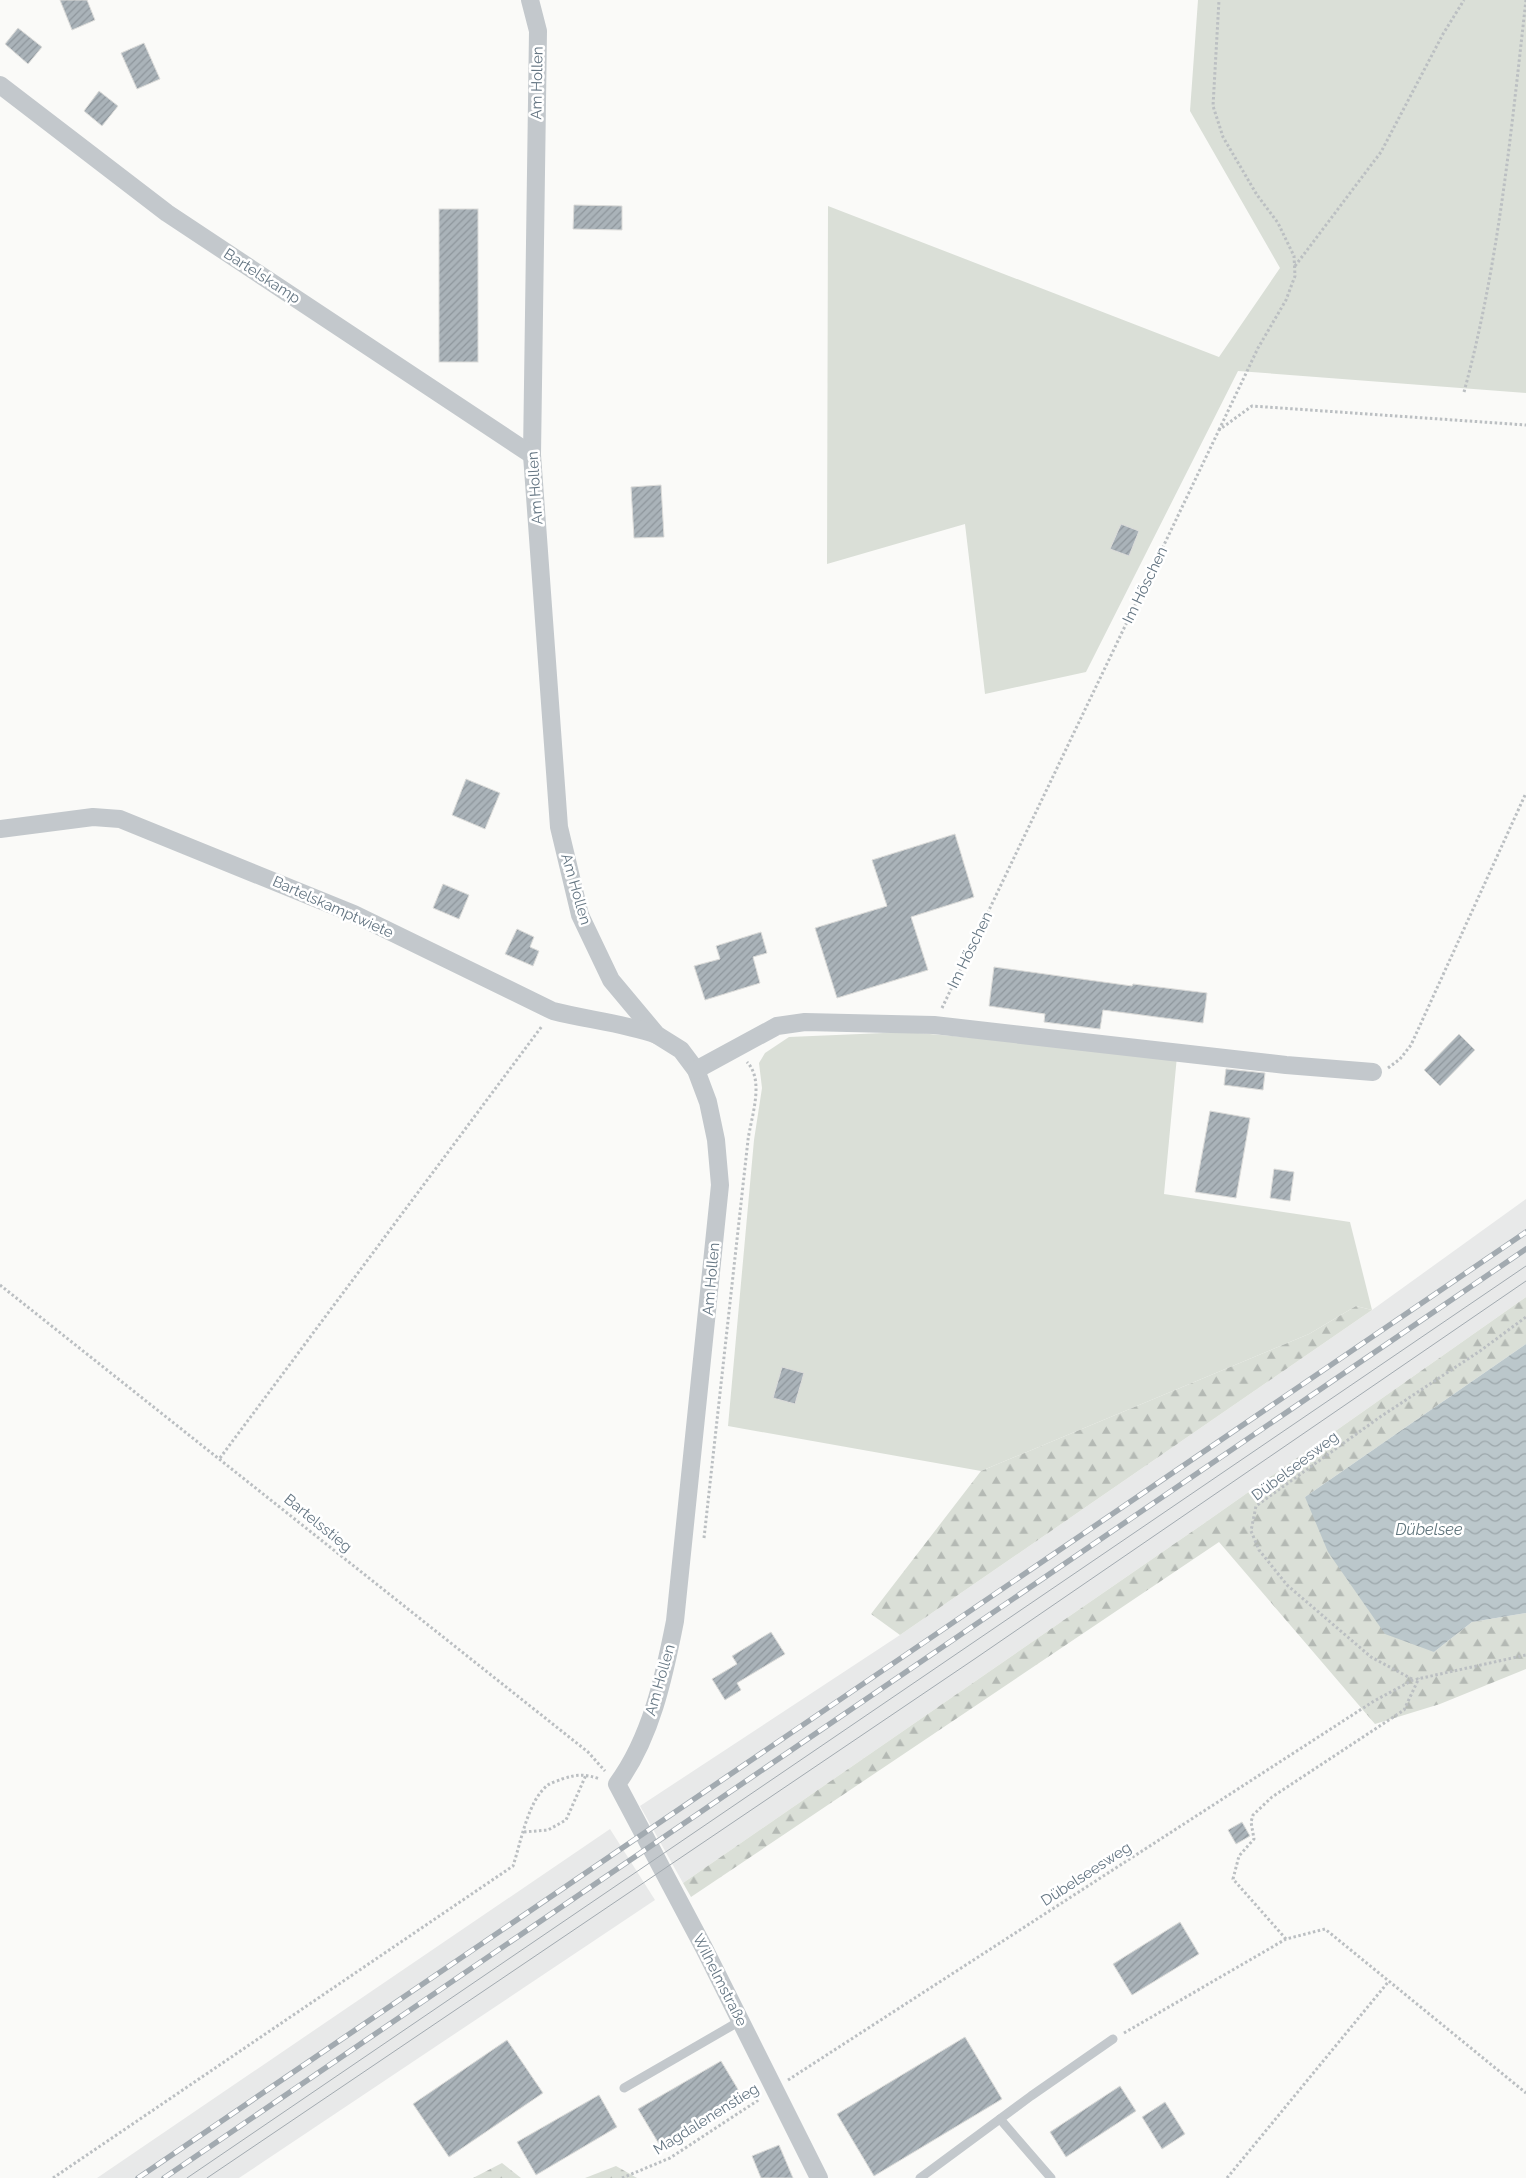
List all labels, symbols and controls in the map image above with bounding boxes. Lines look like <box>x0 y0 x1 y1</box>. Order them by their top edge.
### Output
street label: Am Hollen <box>527 46 547 120</box>
street label: Bartelskamp <box>220 245 304 307</box>
street label: Am Hollen <box>523 451 547 525</box>
street label: Im Höschen <box>1119 544 1171 626</box>
street label: Am Hollen <box>557 851 595 927</box>
street label: Bartelskamptwiete <box>270 872 396 942</box>
street label: Im Höschen <box>944 909 996 991</box>
street label: Am Hollen <box>699 1242 723 1316</box>
street label: Dübelseesweg <box>1248 1428 1342 1504</box>
street label: Bartelsstieg <box>280 1490 356 1556</box>
water label: Dübelsee <box>1395 1520 1463 1539</box>
street label: Am Hollen <box>641 1642 679 1718</box>
street label: Dübelseesweg <box>1038 1838 1134 1910</box>
street label: Wilhelmstraße <box>689 1931 751 2029</box>
street label: Magdalenenstieg <box>650 2079 762 2159</box>

